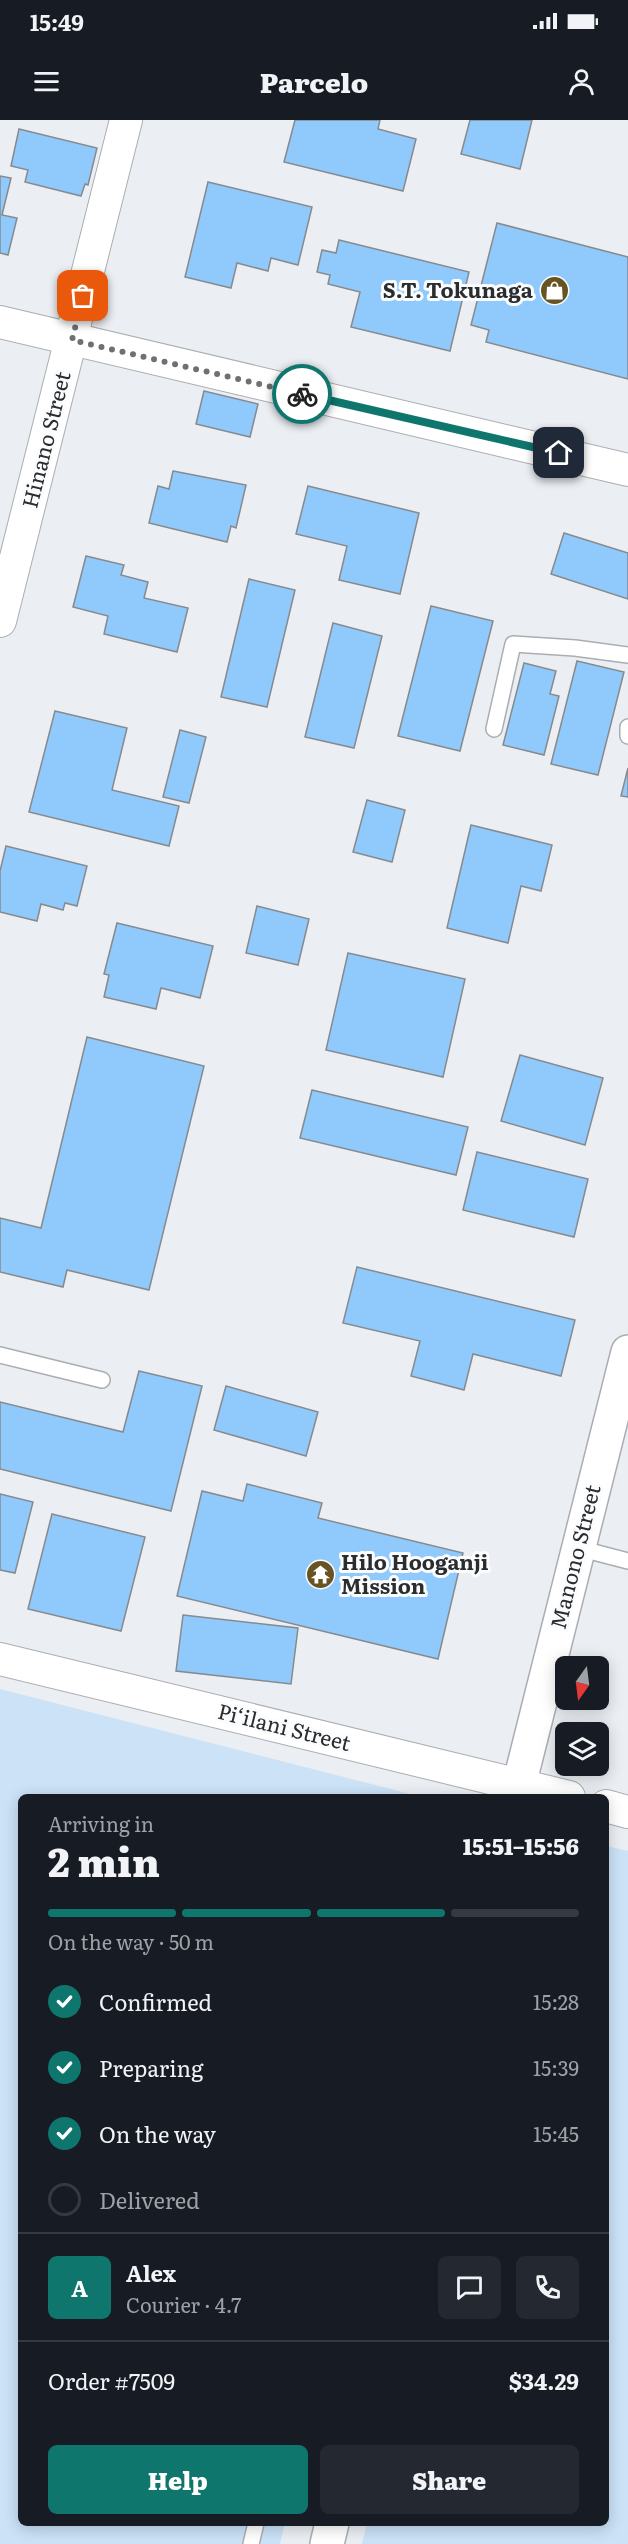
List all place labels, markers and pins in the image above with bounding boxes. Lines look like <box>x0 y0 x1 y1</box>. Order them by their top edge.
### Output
pin <box>57 270 108 321</box>
place label: S.T. Tokunaga <box>383 273 534 304</box>
shop icon: S.T. Tokunaga <box>538 275 570 307</box>
pin <box>533 427 584 478</box>
place label: Hilo Hooganji Mission <box>341 1545 489 1600</box>
temple icon: Hilo Hooganji Mission <box>304 1559 336 1591</box>

